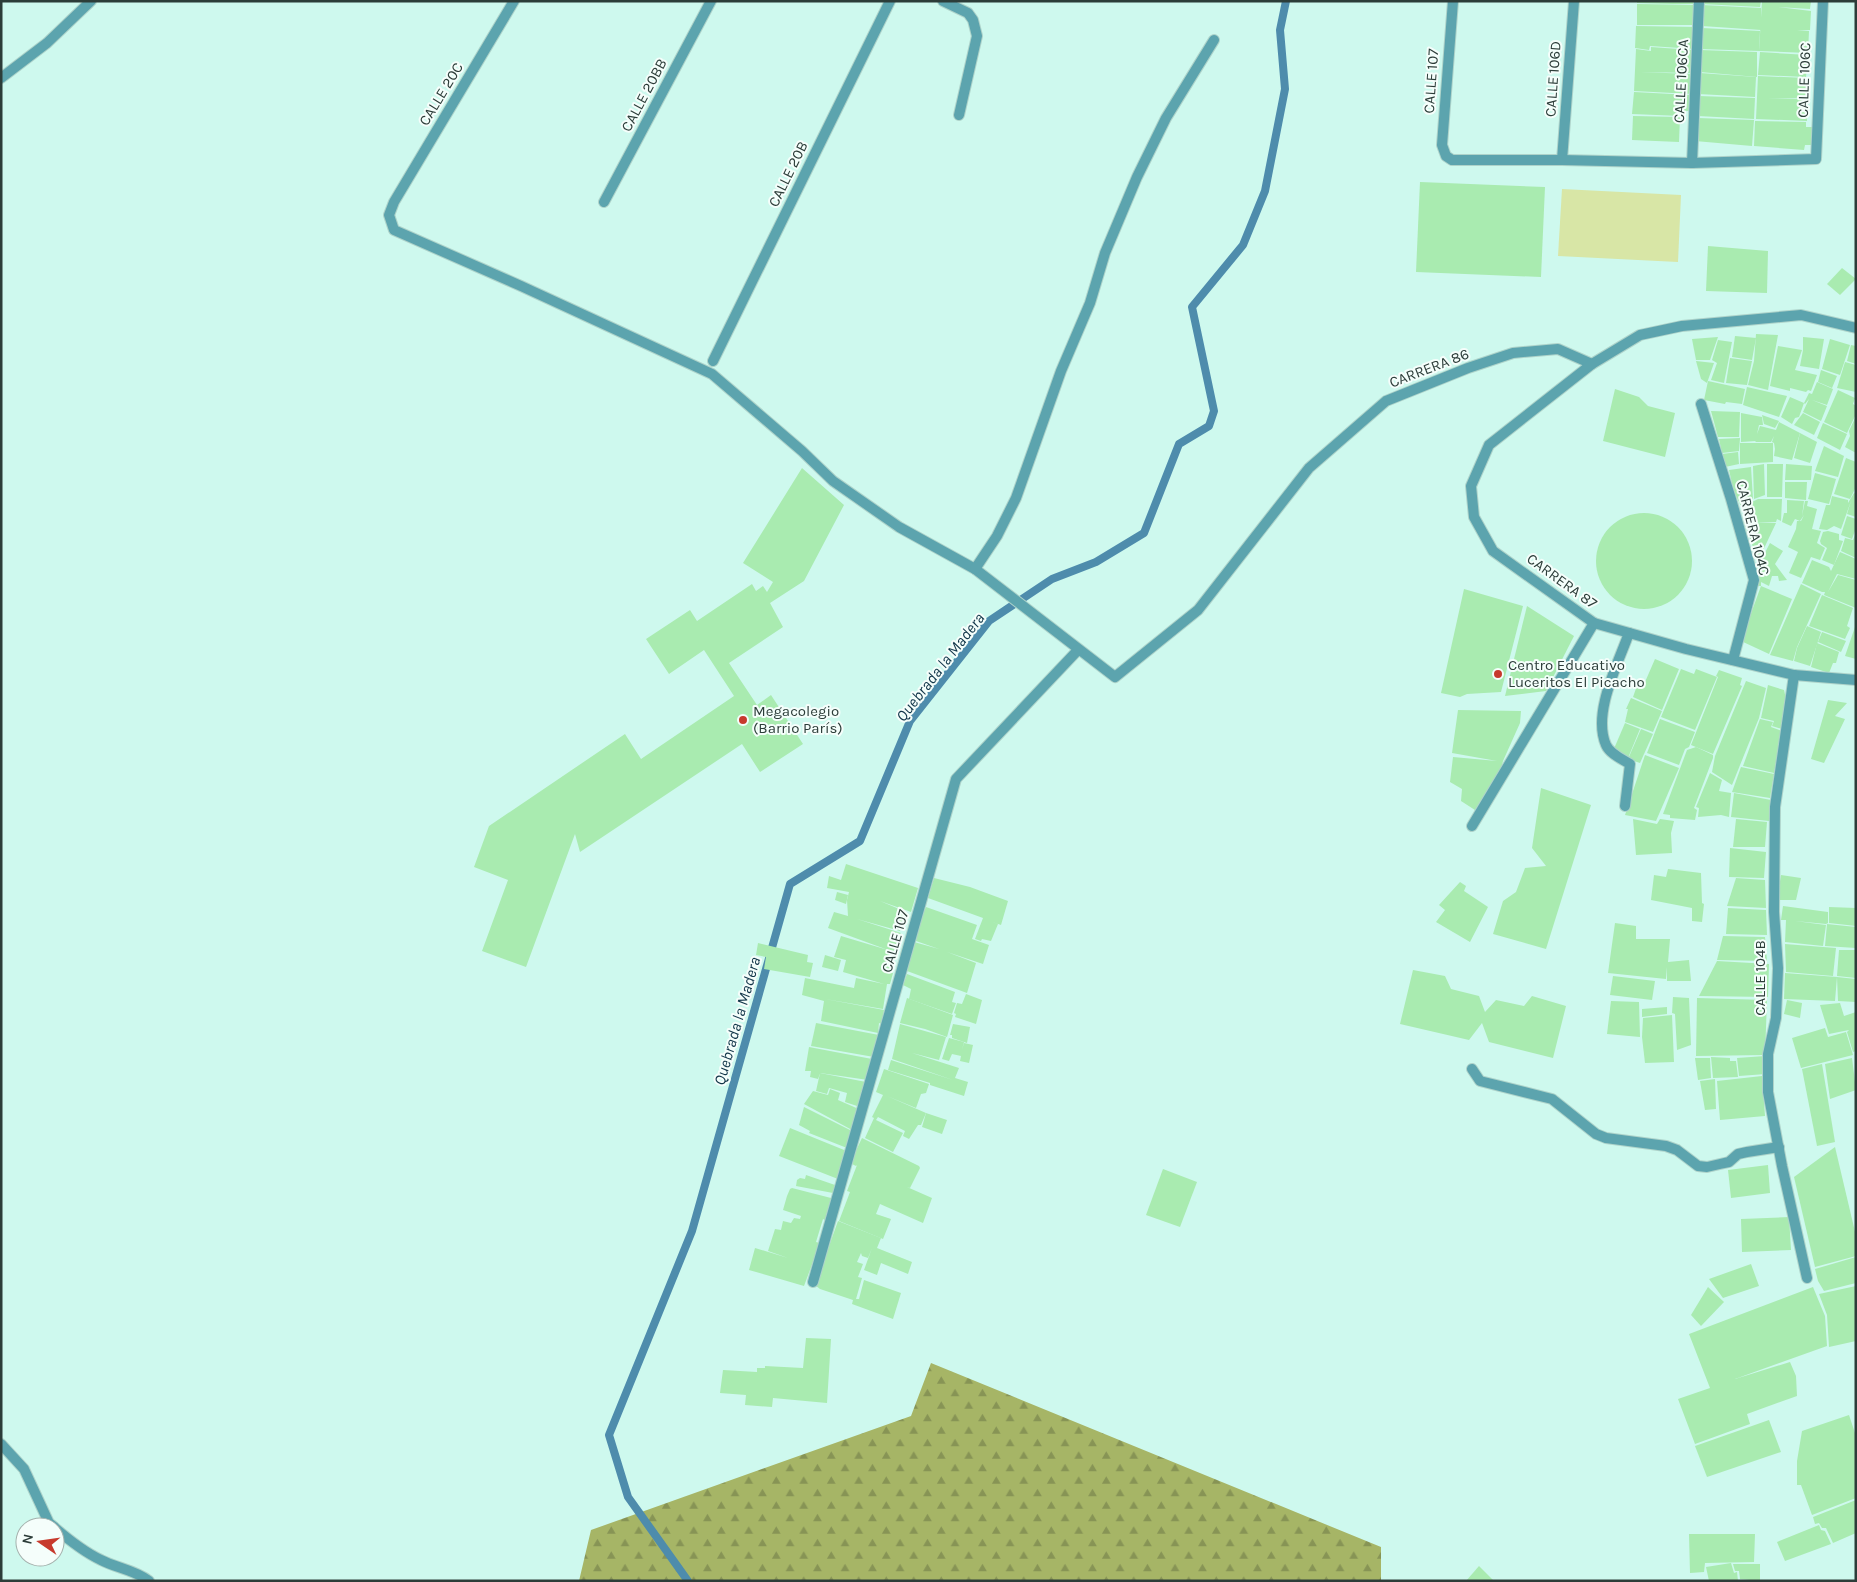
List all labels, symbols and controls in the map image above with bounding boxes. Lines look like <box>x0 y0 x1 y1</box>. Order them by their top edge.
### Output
street label: CALLE 106CA <box>1670 38 1692 123</box>
street label: CALLE 106D <box>1541 40 1565 118</box>
street label: CALLE 106C <box>1794 42 1814 118</box>
street label: CALLE 107 <box>1420 48 1442 114</box>
street label: CALLE 20BB <box>617 55 671 135</box>
street label: CALLE 20C <box>415 59 467 129</box>
street label: CALLE 20B <box>764 138 812 210</box>
street label: CARRERA 86 <box>1387 345 1471 391</box>
street label: CARRERA 104C <box>1732 479 1774 577</box>
street label: CARRERA 87 <box>1523 550 1601 612</box>
water label: Quebrada la Madera <box>892 609 988 725</box>
place label: Centro Educativo Luceritos El Picacho <box>1508 656 1645 691</box>
marker: Centro Educativo Luceritos El Picacho <box>1492 668 1504 680</box>
place label: Megacolegio (Barrio París) <box>753 702 843 737</box>
marker: Megacolegio (Barrio París) <box>737 714 749 726</box>
street label: CALLE 107 <box>877 907 913 975</box>
street label: CALLE 104B <box>1751 940 1769 1016</box>
water label: Quebrada la Madera <box>710 955 764 1087</box>
north arrow <box>15 1517 65 1567</box>
text: N <box>18 1532 37 1546</box>

